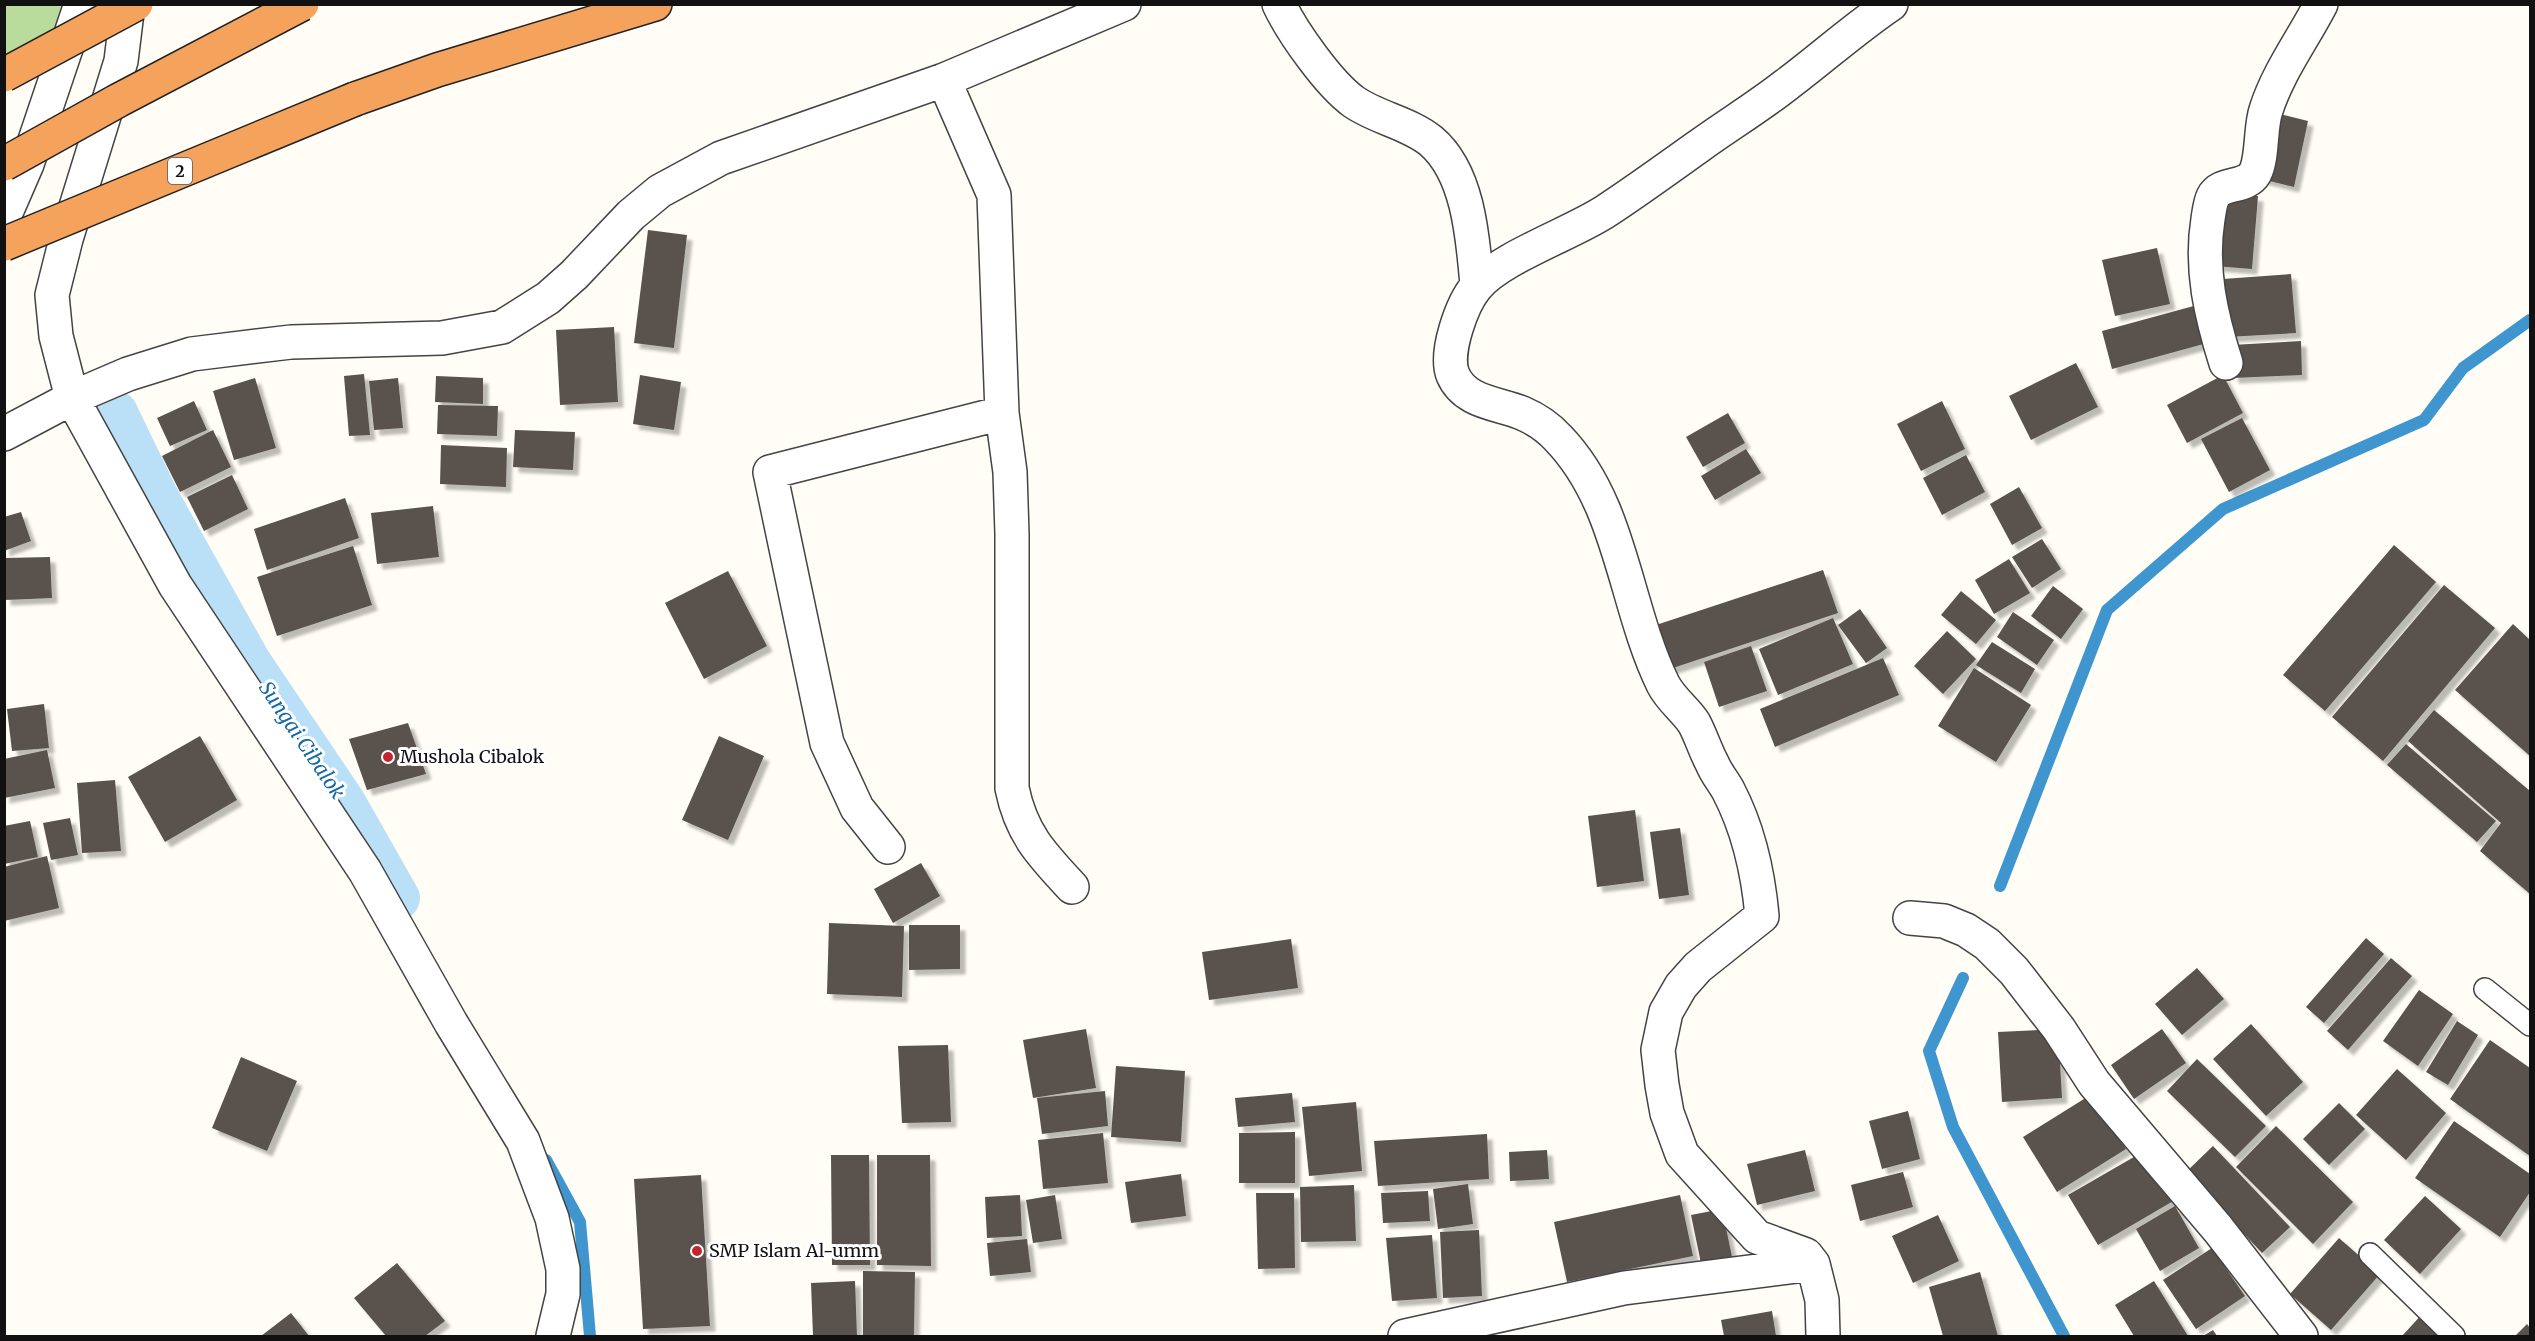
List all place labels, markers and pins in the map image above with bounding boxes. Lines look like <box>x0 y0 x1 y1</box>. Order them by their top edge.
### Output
place label: Mushola Cibalok <box>400 745 545 768</box>
marker: Mushola Cibalok <box>381 750 395 764</box>
place label: SMP Islam Al-umm <box>709 1239 879 1262</box>
marker: SMP Islam Al-umm <box>690 1244 704 1258</box>

